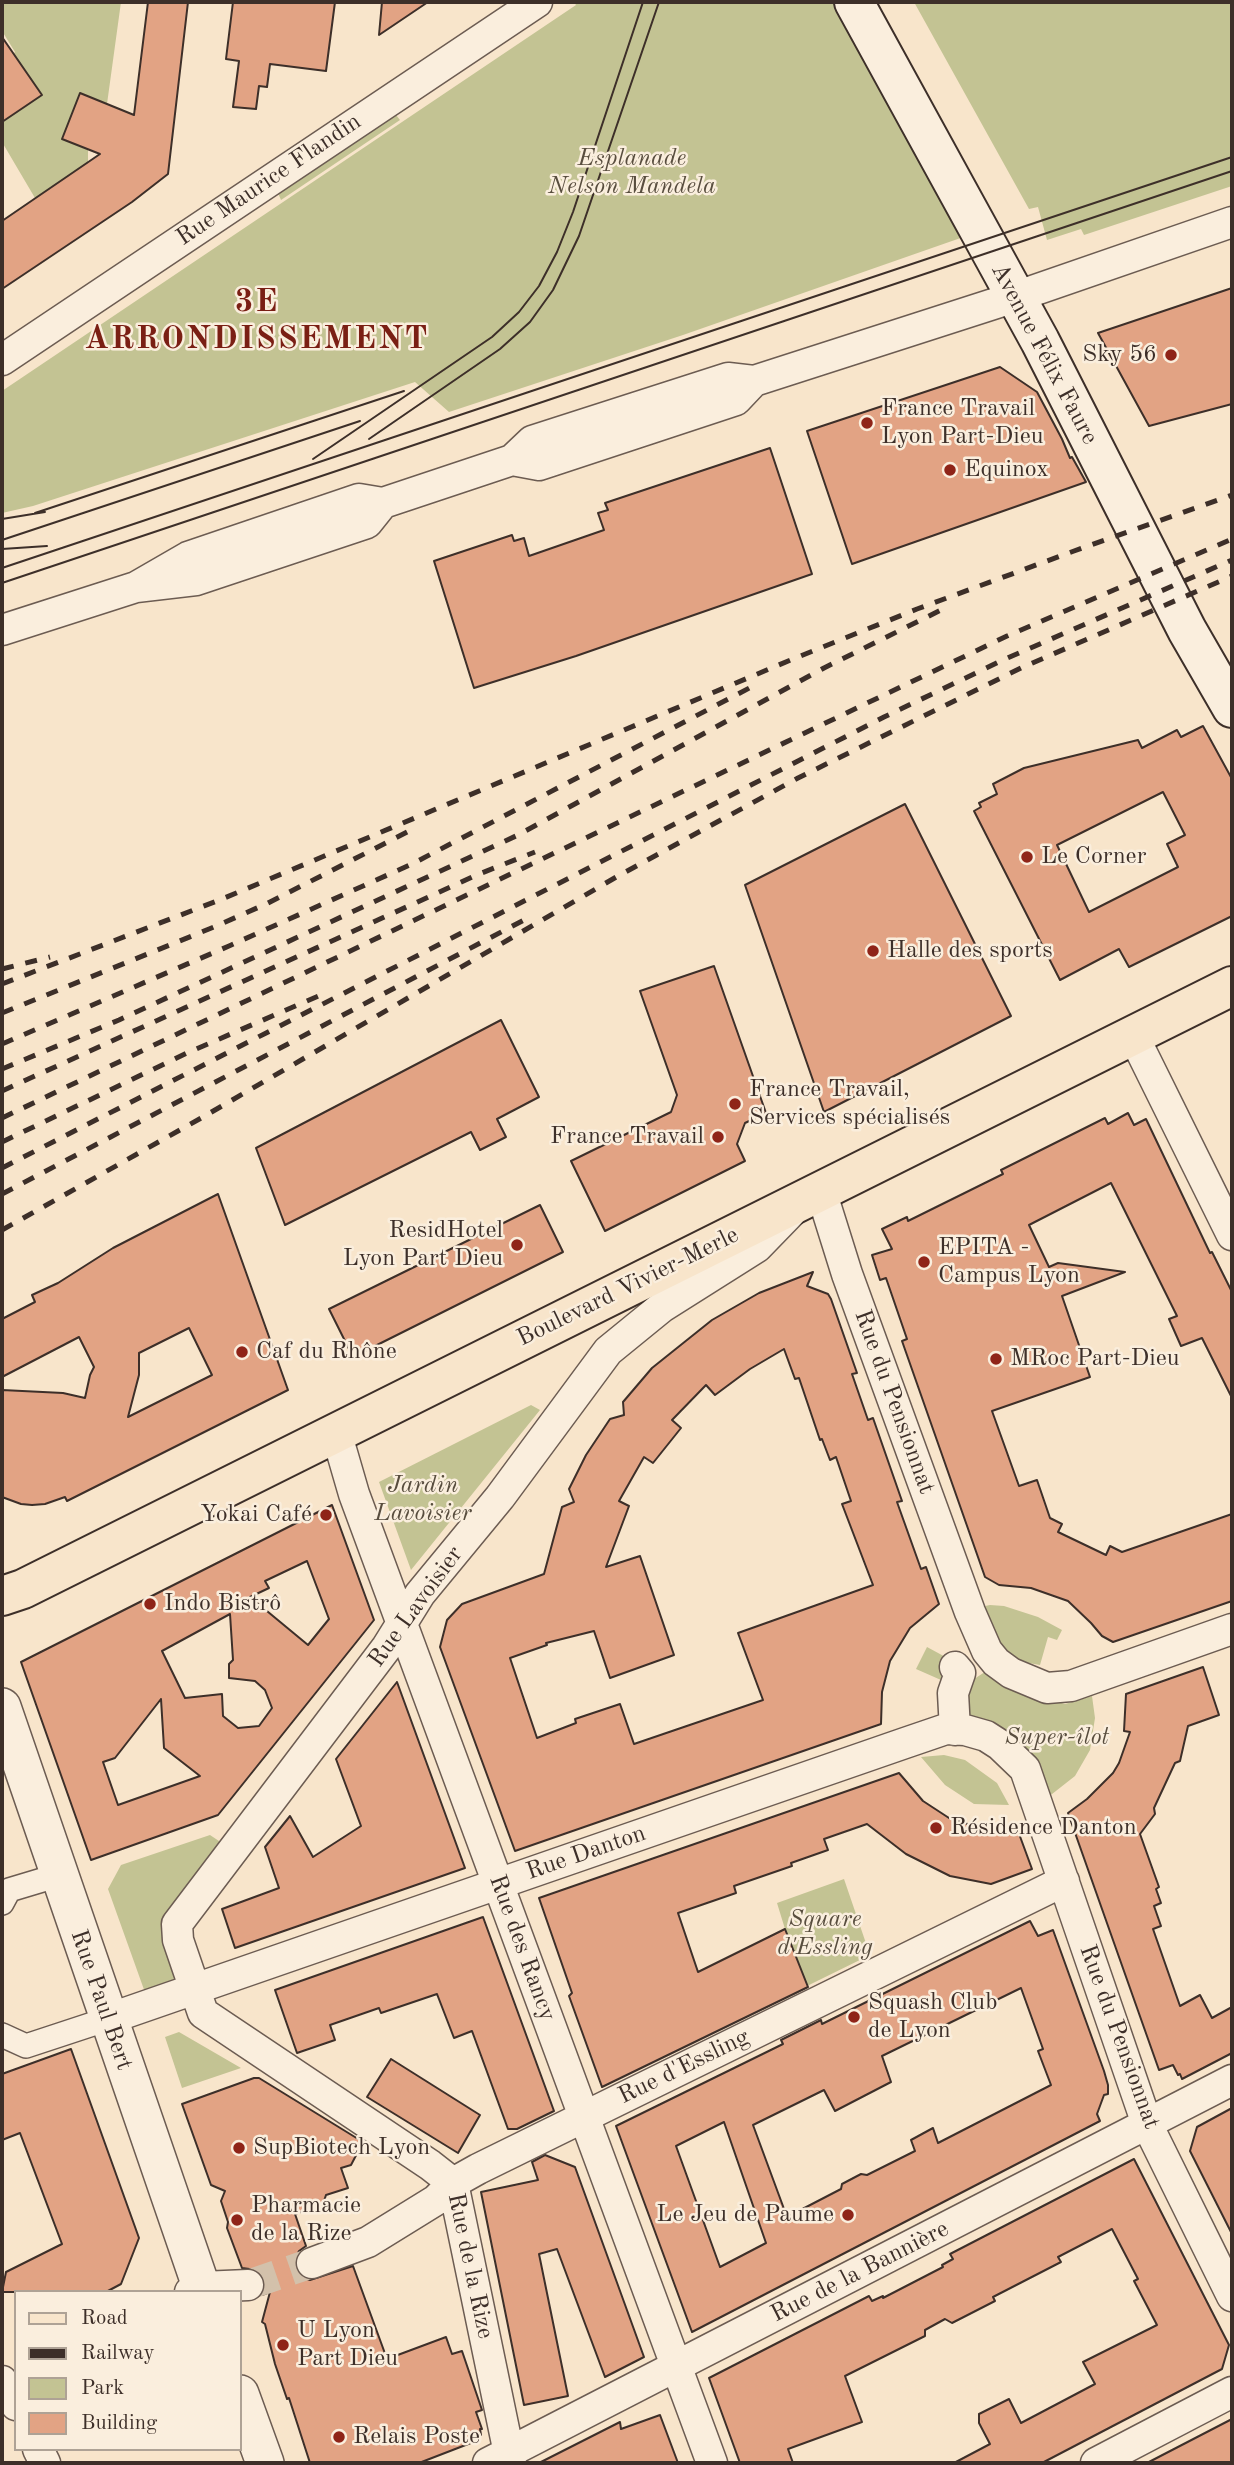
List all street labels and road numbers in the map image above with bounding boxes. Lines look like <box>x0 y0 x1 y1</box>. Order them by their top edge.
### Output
street label: Rue Maurice Flandin <box>171 108 367 252</box>
street label: Avenue Félix Faure <box>984 259 1104 449</box>
street label: Boulevard Vivier-Merle <box>512 1221 744 1353</box>
street label: Rue du Pensionnat <box>847 1306 941 1498</box>
street label: Rue Lavoisier <box>362 1541 470 1673</box>
street label: Rue Danton <box>522 1819 650 1887</box>
street label: Rue des Rancy <box>482 1871 562 2025</box>
street label: Rue Paul Bert <box>63 1926 139 2074</box>
street label: Rue du Pensionnat <box>1072 1941 1166 2133</box>
street label: Rue d'Essling <box>614 2023 754 2111</box>
street label: Rue de la Rize <box>440 2190 500 2342</box>
street label: Rue de la Bannière <box>766 2215 954 2329</box>

